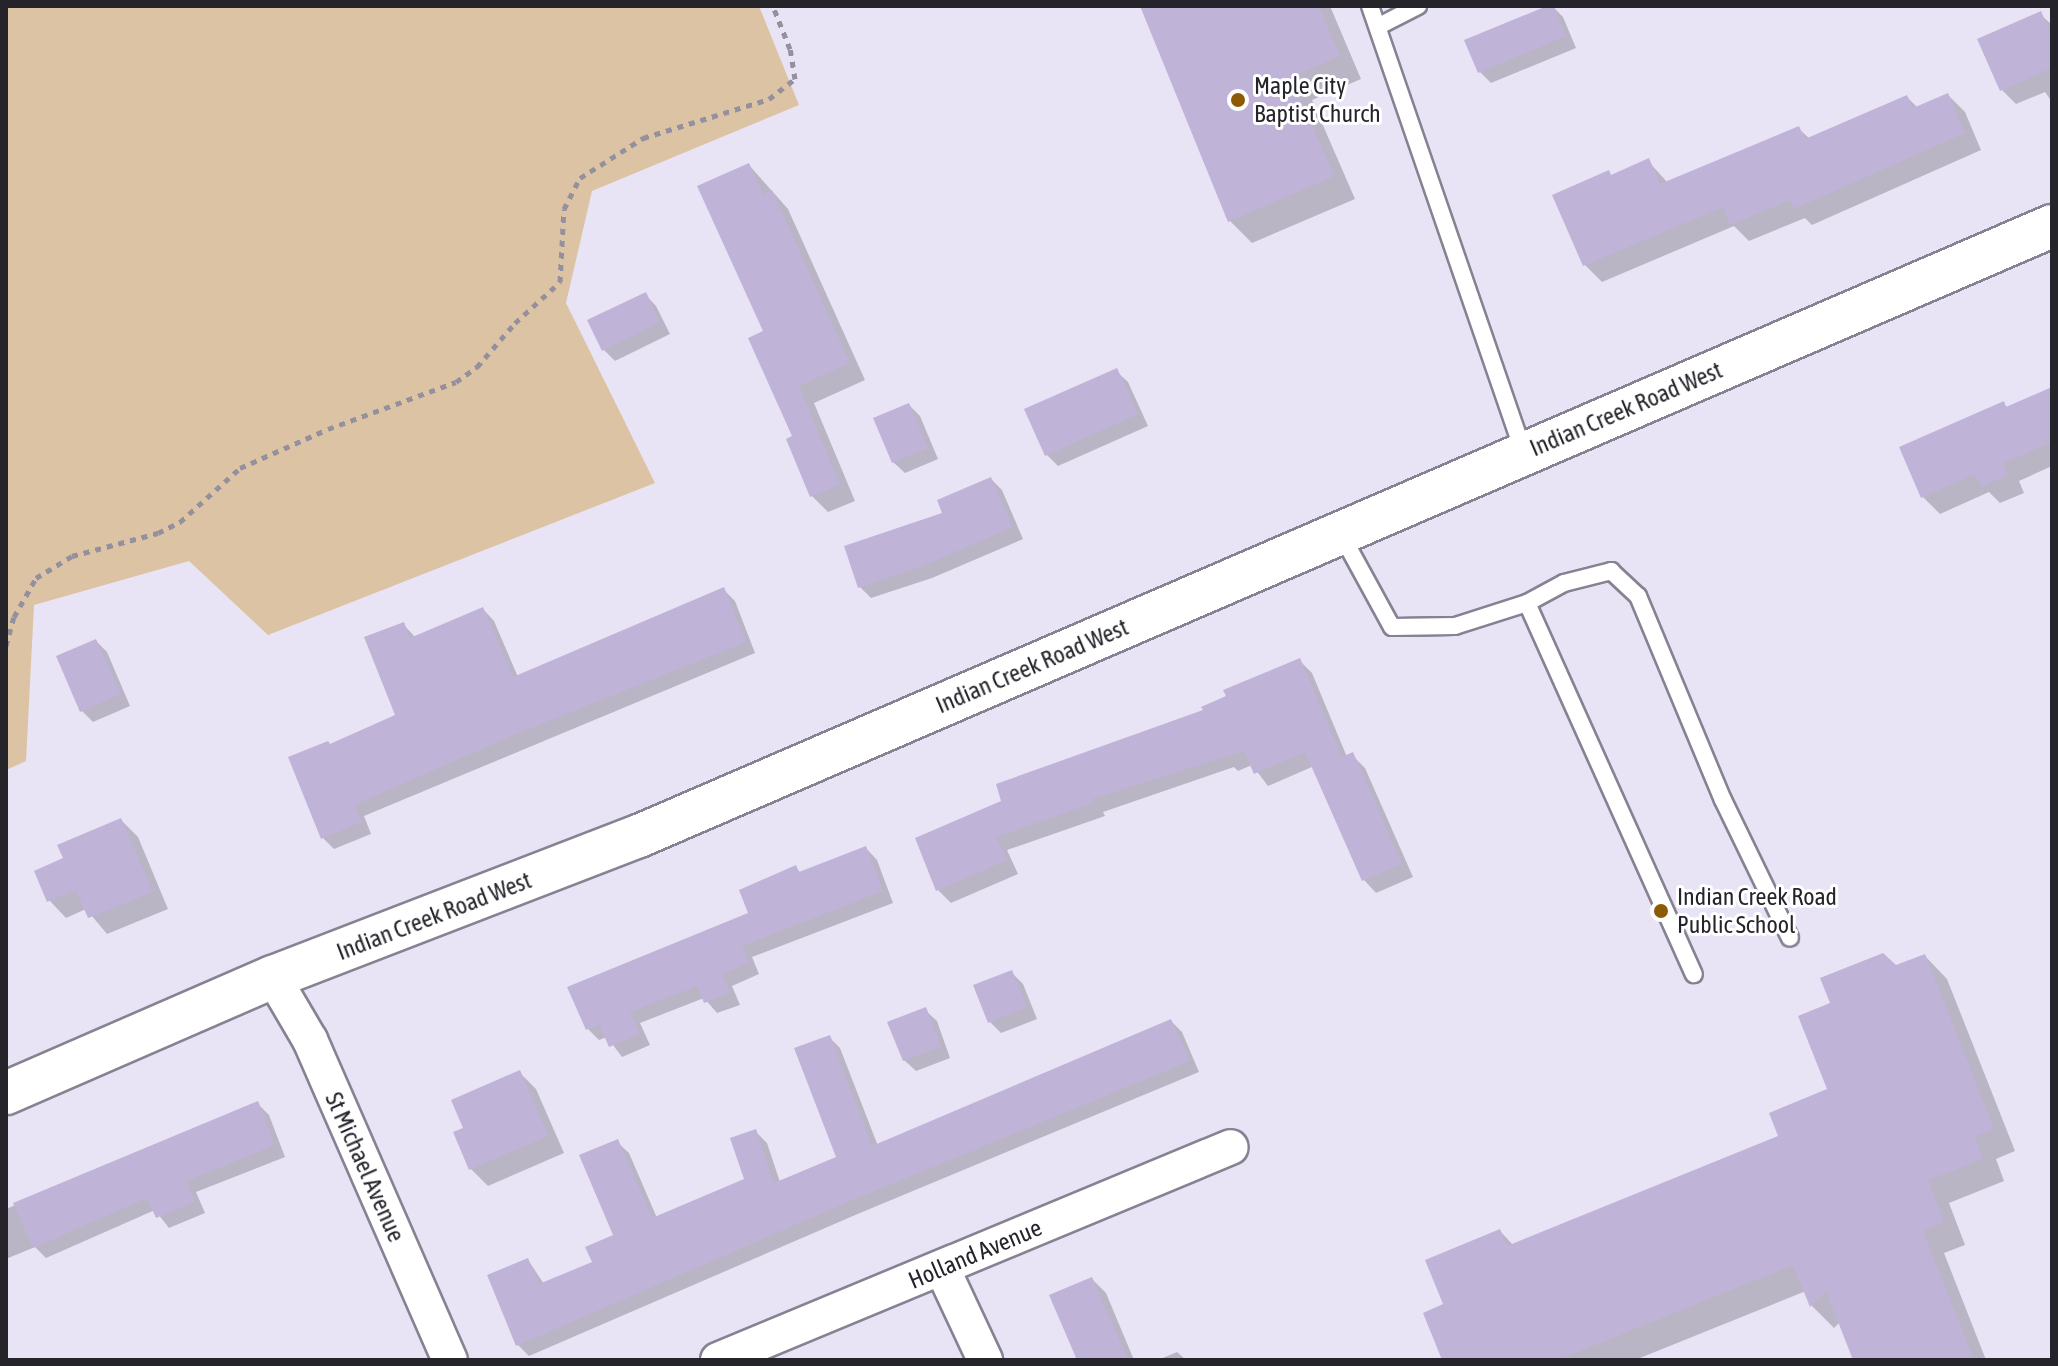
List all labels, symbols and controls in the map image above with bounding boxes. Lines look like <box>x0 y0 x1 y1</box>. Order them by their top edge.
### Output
place label: Maple City Baptist Church <box>1254 72 1381 128</box>
marker: Maple City Baptist Church <box>1229 91 1247 109</box>
street label: Indian Creek Road West <box>1525 355 1727 463</box>
street label: Indian Creek Road West <box>931 612 1133 720</box>
street label: Indian Creek Road West <box>333 866 535 966</box>
place label: Indian Creek Road Public School <box>1677 883 1837 939</box>
marker: Indian Creek Road Public School <box>1652 902 1670 920</box>
street label: St Michael Avenue <box>319 1088 411 1246</box>
street label: Holland Avenue <box>904 1213 1046 1295</box>

